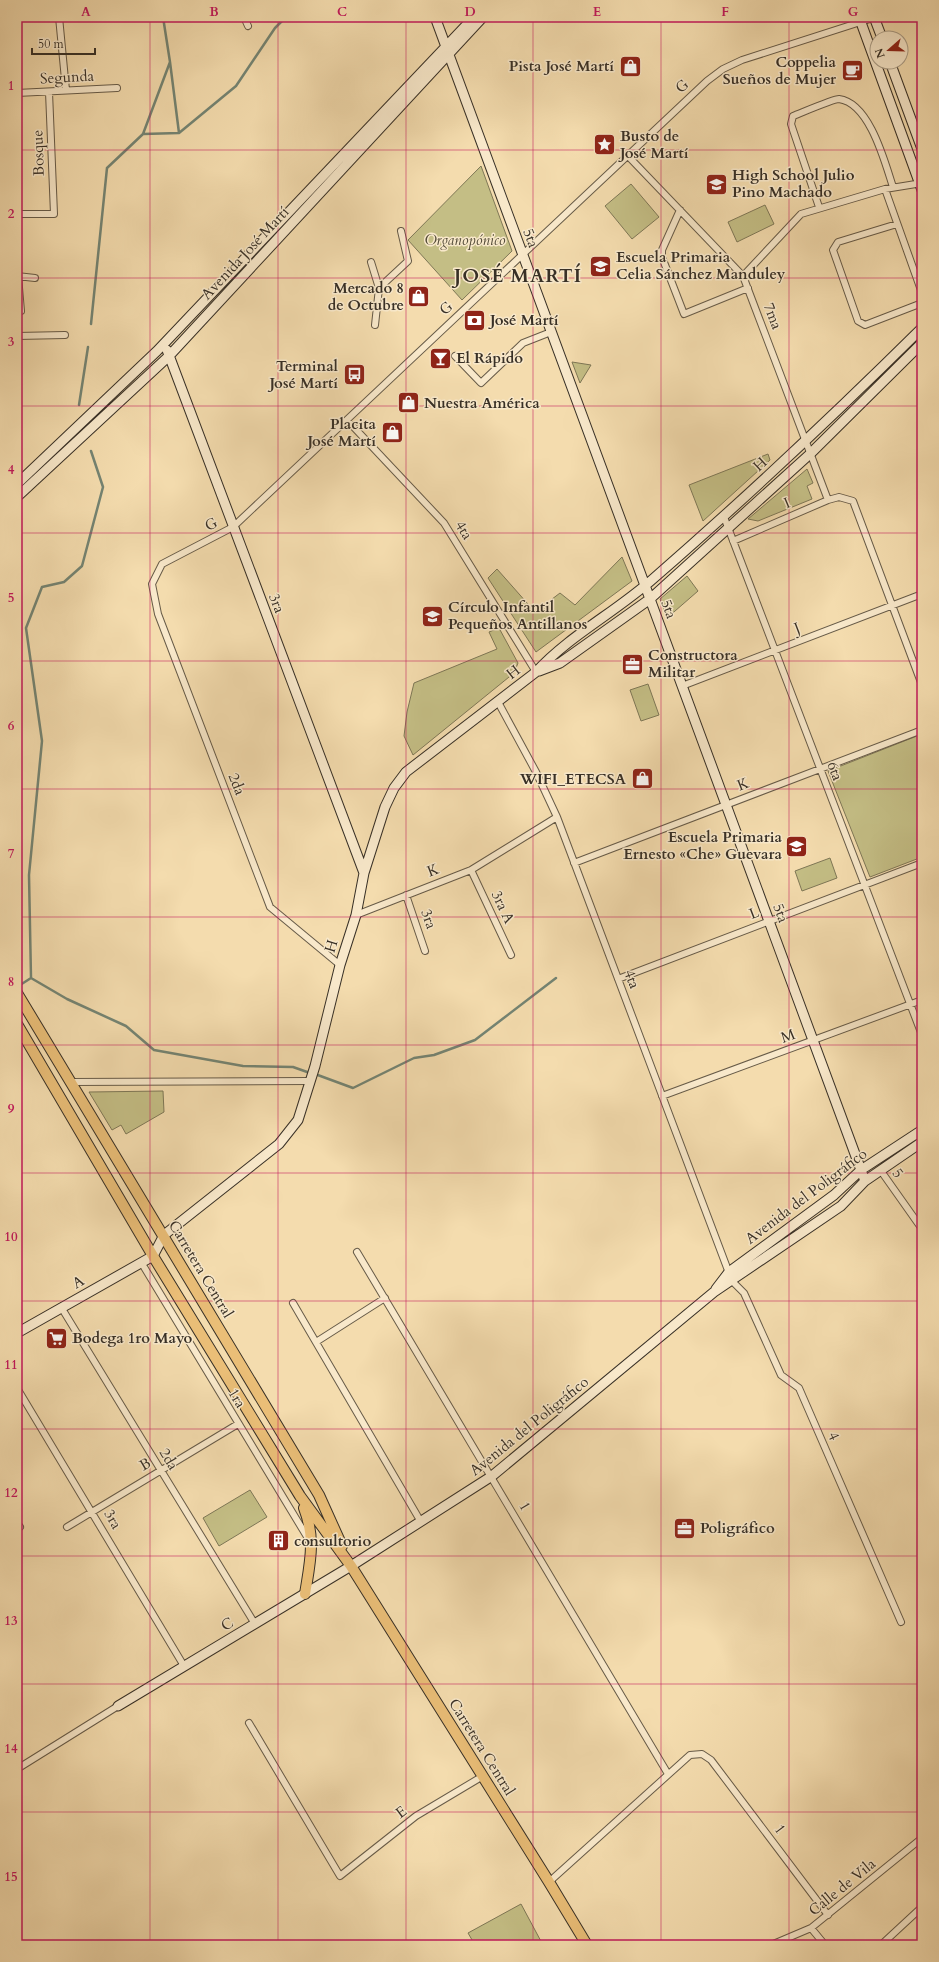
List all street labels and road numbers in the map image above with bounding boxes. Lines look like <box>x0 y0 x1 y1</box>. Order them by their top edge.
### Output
street label: Segunda <box>40 66 95 88</box>
street label: G <box>671 75 693 97</box>
street label: Bosque <box>27 129 49 177</box>
street label: Avenida José Martí <box>197 202 293 304</box>
street label: 5ta <box>518 226 544 251</box>
street label: G <box>435 297 457 319</box>
street label: 7ma <box>759 300 787 333</box>
street label: H <box>749 452 772 476</box>
street label: I <box>781 493 793 513</box>
street label: G <box>201 512 221 536</box>
street label: 4ta <box>451 517 478 544</box>
street label: 3ra <box>264 590 290 616</box>
street label: 5ta <box>656 597 682 622</box>
street label: J <box>789 618 803 639</box>
street label: H <box>502 660 524 684</box>
street label: 6ta <box>822 759 848 784</box>
street label: 2da <box>224 770 250 798</box>
street label: K <box>734 772 753 795</box>
street label: K <box>424 858 443 881</box>
street label: 3ra A <box>487 887 519 927</box>
street label: 5ta <box>768 901 794 926</box>
street label: L <box>746 902 763 924</box>
street label: 3ra <box>416 906 442 932</box>
street label: H <box>320 937 343 955</box>
street label: 4ta <box>619 967 645 992</box>
street label: M <box>778 1024 798 1048</box>
street label: Avenida del Poligráfico <box>741 1144 871 1248</box>
street label: 5 <box>888 1164 908 1182</box>
street label: Carretera Central <box>164 1216 238 1322</box>
street label: A <box>68 1271 88 1293</box>
street label: Avenida del Poligráfico <box>465 1372 593 1480</box>
street label: 1ra <box>223 1384 251 1412</box>
street label: 4 <box>823 1428 845 1444</box>
street label: 2da <box>155 1444 184 1474</box>
street label: B <box>135 1453 155 1475</box>
street label: 1 <box>514 1498 536 1514</box>
street label: 3ra <box>99 1505 127 1533</box>
street label: C <box>217 1612 237 1636</box>
street label: Carretera Central <box>444 1695 520 1799</box>
street label: E <box>391 1801 411 1823</box>
street label: 1 <box>770 1820 790 1838</box>
street label: Calle de Vila <box>804 1853 880 1920</box>

